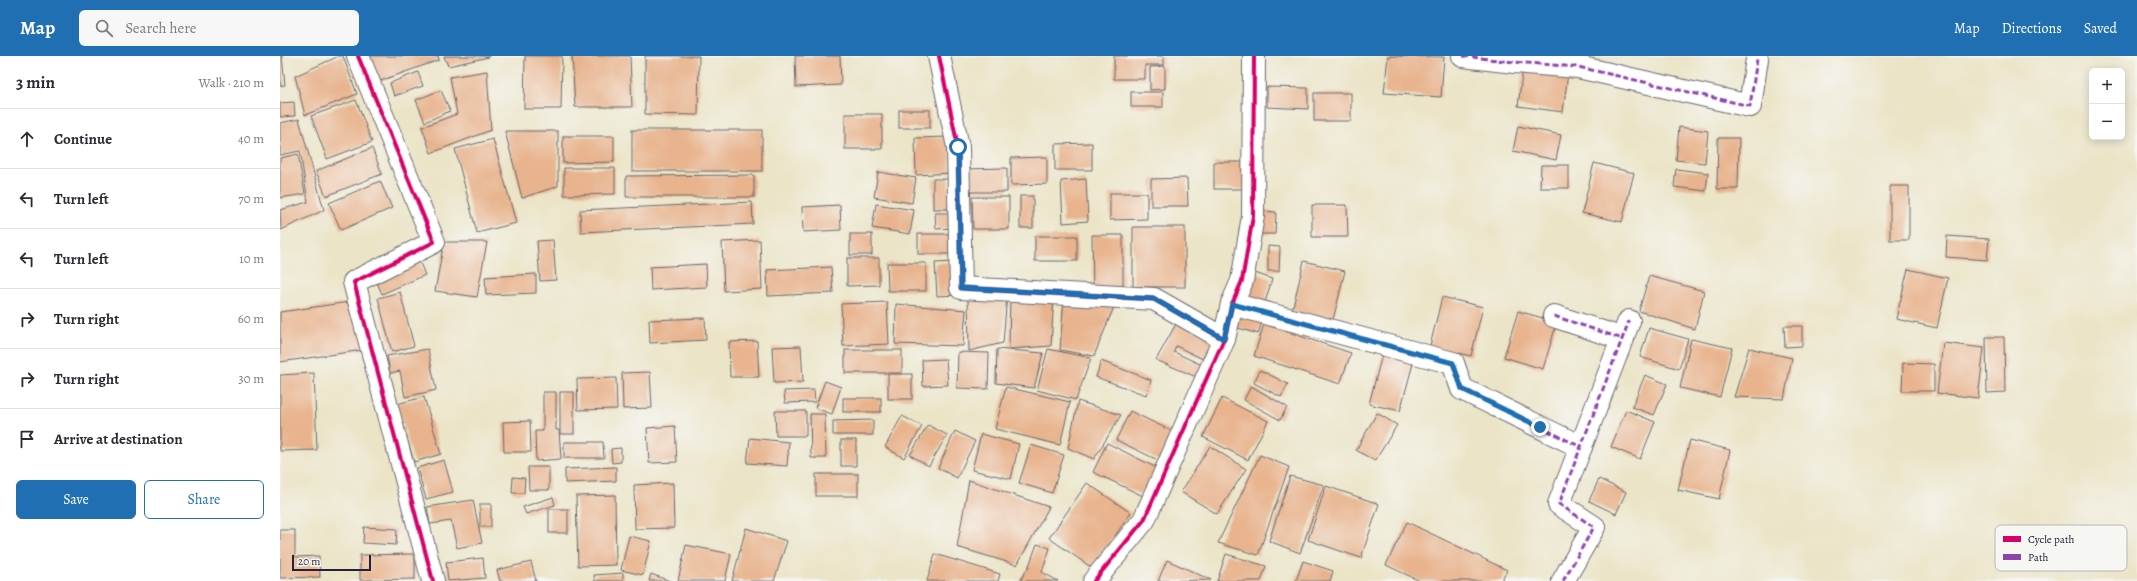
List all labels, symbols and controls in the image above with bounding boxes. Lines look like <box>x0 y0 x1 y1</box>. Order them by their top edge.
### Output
search box <box>79 10 359 46</box>
text: Map <box>20 15 55 41</box>
icon: search <box>93 17 115 39</box>
text: Search here <box>125 18 197 38</box>
text: Map <box>1954 19 1980 38</box>
text: Directions <box>2002 19 2062 38</box>
text: Saved <box>2084 19 2117 38</box>
map controls <box>2089 68 2125 140</box>
button: + <box>2089 68 2125 104</box>
text: 3 min <box>16 71 55 94</box>
text: Walk · 210 m <box>199 74 264 91</box>
button: − <box>2089 104 2125 140</box>
icon: ahead <box>16 128 38 150</box>
text: Continue <box>54 129 112 149</box>
text: 40 m <box>238 130 264 147</box>
route start <box>949 138 967 156</box>
icon: left <box>16 188 38 210</box>
text: Turn left <box>54 189 109 209</box>
text: 70 m <box>238 190 264 207</box>
icon: left <box>16 248 38 270</box>
text: Turn left <box>54 249 109 269</box>
text: 10 m <box>239 250 264 267</box>
icon: right <box>16 308 38 330</box>
text: Turn right <box>54 309 119 329</box>
text: 60 m <box>238 310 264 327</box>
icon: right <box>16 368 38 390</box>
text: Turn right <box>54 369 119 389</box>
text: 30 m <box>238 370 264 387</box>
route end <box>1531 418 1549 436</box>
icon: arrive <box>16 428 38 450</box>
text: Arrive at destination <box>54 429 183 449</box>
button: Save <box>16 480 136 519</box>
button: Share <box>144 480 264 519</box>
legend <box>1995 525 2127 571</box>
text: Cycle path <box>2028 532 2075 547</box>
text: Path <box>2028 550 2049 565</box>
scale bar <box>292 553 371 572</box>
text: 20 m <box>298 554 320 569</box>

